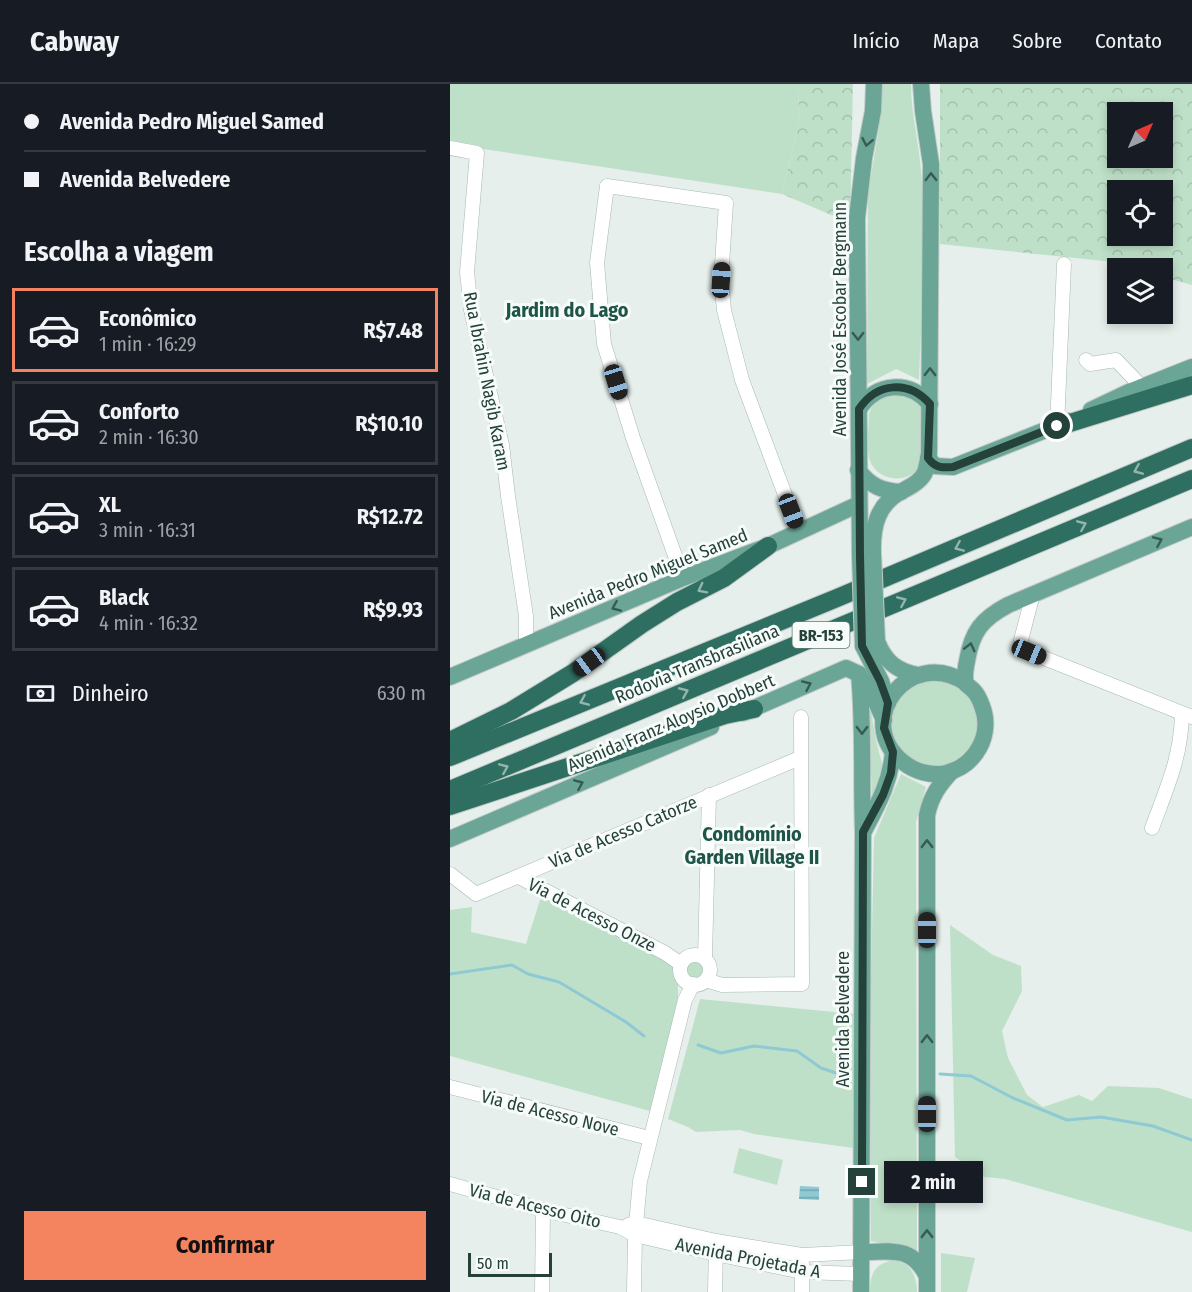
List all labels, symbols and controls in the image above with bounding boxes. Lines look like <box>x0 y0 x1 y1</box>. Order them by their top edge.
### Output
text: Cabway <box>30 25 119 58</box>
text: Início <box>853 28 900 54</box>
text: Mapa <box>933 28 979 54</box>
text: Sobre <box>1012 28 1062 54</box>
text: Contato <box>1095 28 1162 54</box>
north arrow <box>1107 102 1173 168</box>
map controls <box>1107 102 1173 324</box>
text: Avenida Pedro Miguel Samed <box>60 108 324 135</box>
one-way arrow <box>861 137 874 147</box>
text: Avenida Belvedere <box>60 166 230 193</box>
one-way arrow <box>925 173 937 182</box>
button: locate <box>1107 180 1173 246</box>
street label: Avenida José Escobar Bergmann <box>829 202 851 436</box>
text: Escolha a viagem <box>24 236 214 268</box>
button: layers <box>1107 258 1173 324</box>
car <box>711 261 731 299</box>
street label: Rua Ibrahin Nagib Karam <box>459 290 515 472</box>
district label: Jardim do Lago <box>505 298 629 322</box>
icon: car <box>27 303 81 357</box>
text: Econômico <box>99 305 197 332</box>
text: R$7.48 <box>363 317 423 344</box>
text: 1 min · 16:29 <box>99 332 196 356</box>
one-way arrow <box>852 332 864 341</box>
car <box>602 362 630 402</box>
one-way arrow <box>924 368 936 377</box>
icon: car <box>27 396 81 450</box>
text: Conforto <box>99 398 179 425</box>
text: R$10.10 <box>355 410 423 437</box>
route start <box>1043 412 1070 439</box>
text: 2 min · 16:30 <box>99 425 199 449</box>
one-way arrow <box>1133 463 1144 475</box>
icon: car <box>27 489 81 543</box>
text: XL <box>99 491 121 518</box>
car <box>776 491 806 531</box>
text: R$12.72 <box>357 503 423 530</box>
text: 3 min · 16:31 <box>99 518 196 542</box>
one-way arrow <box>1076 520 1087 532</box>
street label: Avenida Pedro Miguel Samed <box>545 524 751 624</box>
one-way arrow <box>1152 536 1163 548</box>
one-way arrow <box>954 539 965 551</box>
icon: car <box>27 582 81 636</box>
one-way arrow <box>697 582 708 593</box>
text: Black <box>99 584 149 611</box>
text: R$9.93 <box>363 596 423 623</box>
one-way arrow <box>896 596 907 608</box>
one-way arrow <box>612 600 623 612</box>
text: 4 min · 16:32 <box>99 611 198 635</box>
street label: Rodovia Transbrasiliana <box>612 619 782 708</box>
road number: BR-153 <box>792 622 850 648</box>
car <box>1009 637 1049 667</box>
one-way arrow <box>963 642 976 652</box>
car <box>569 644 609 680</box>
street label: Avenida Franz Aloysio Dobbert <box>564 669 778 777</box>
icon: cash <box>24 677 57 710</box>
text: Dinheiro <box>72 680 149 707</box>
one-way arrow <box>800 680 811 692</box>
text: 630 m <box>377 681 426 705</box>
one-way arrow <box>677 687 688 699</box>
one-way arrow <box>580 694 591 706</box>
one-way arrow <box>856 726 868 735</box>
one-way arrow <box>498 763 509 775</box>
one-way arrow <box>573 779 584 791</box>
street label: Via de Acesso Catorze <box>546 791 701 873</box>
district label: Condomínio Garden Village II <box>685 822 819 869</box>
one-way arrow <box>921 839 933 848</box>
street label: Via de Acesso Onze <box>524 873 660 957</box>
car <box>918 912 936 948</box>
street label: Avenida Belvedere <box>832 951 854 1087</box>
one-way arrow <box>921 1034 933 1043</box>
street label: Via de Acesso Nove <box>479 1085 621 1141</box>
car <box>918 1096 936 1132</box>
callout: 2 min <box>883 1161 982 1203</box>
route end <box>848 1168 875 1195</box>
text: 2 min <box>911 1170 956 1194</box>
street label: Via de Acesso Oito <box>467 1179 603 1233</box>
button: Confirmar <box>24 1211 426 1280</box>
one-way arrow <box>921 1229 933 1238</box>
street label: Avenida Projetada A <box>674 1233 823 1283</box>
scale bar <box>468 1250 552 1278</box>
text: 50 m <box>477 1254 509 1273</box>

